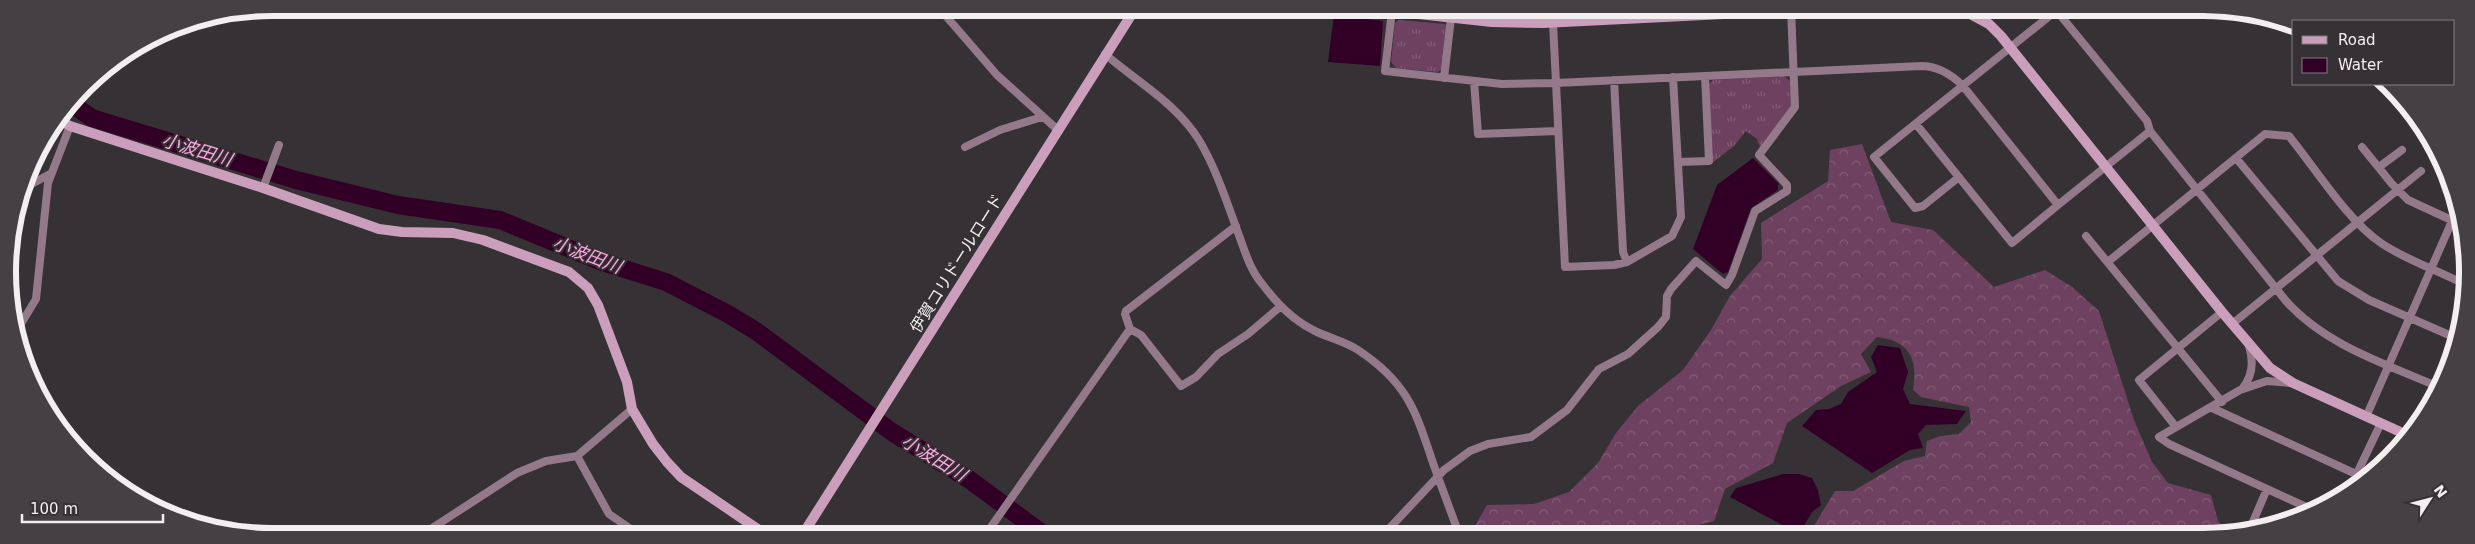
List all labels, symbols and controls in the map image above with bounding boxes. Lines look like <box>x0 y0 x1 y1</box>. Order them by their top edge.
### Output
legend <box>2292 20 2455 85</box>
text: Road <box>2338 31 2376 49</box>
text: Water <box>2338 56 2383 74</box>
water label: 小波田川 <box>160 129 237 171</box>
street label: 伊賀コリドールロード <box>906 190 1007 336</box>
water label: 小波田川 <box>550 232 626 278</box>
water label: 小波田川 <box>898 430 972 486</box>
north arrow <box>2405 474 2455 524</box>
text: N <box>2431 482 2450 501</box>
scale bar <box>22 492 164 524</box>
text: 100 m <box>30 500 78 518</box>

